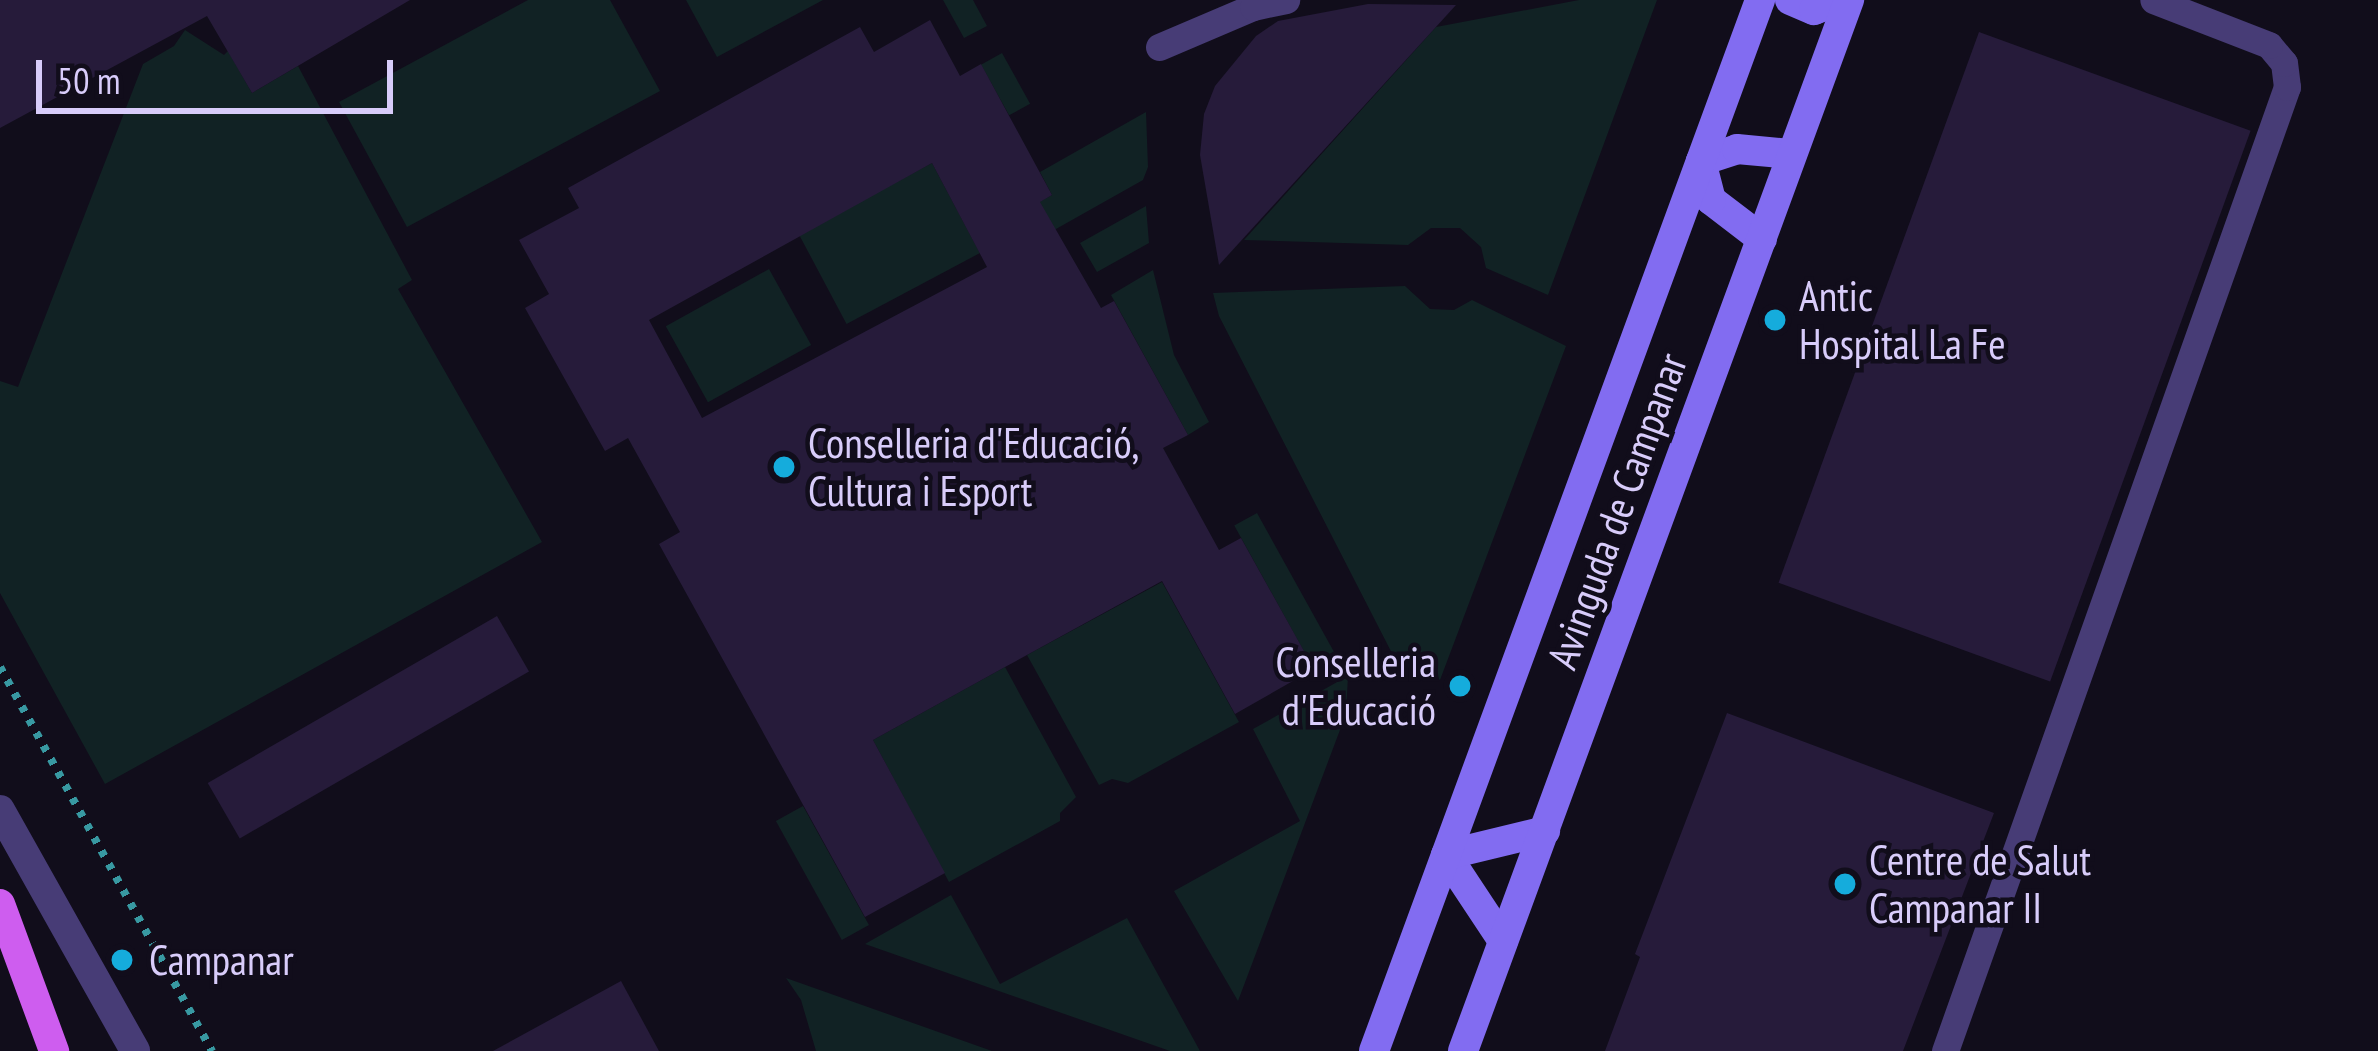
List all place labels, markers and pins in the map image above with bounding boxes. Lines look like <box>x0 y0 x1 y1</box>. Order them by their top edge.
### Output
place label: Antic Hospital La Fe <box>1799 271 2006 370</box>
marker: Antic Hospital La Fe <box>1762 307 1788 333</box>
place label: Conselleria d'Educació, Cultura i Esport <box>808 418 1139 516</box>
marker: Conselleria d'Educació, Cultura i Esport <box>771 454 797 480</box>
place label: Conselleria d'Educació <box>1275 637 1436 736</box>
marker: Conselleria d'Educació <box>1447 673 1473 699</box>
place label: Centre de Salut Campanar II <box>1869 835 2091 934</box>
marker: Centre de Salut Campanar II <box>1832 871 1858 897</box>
place label: Campanar <box>149 935 294 985</box>
marker: Campanar <box>106 944 138 976</box>

